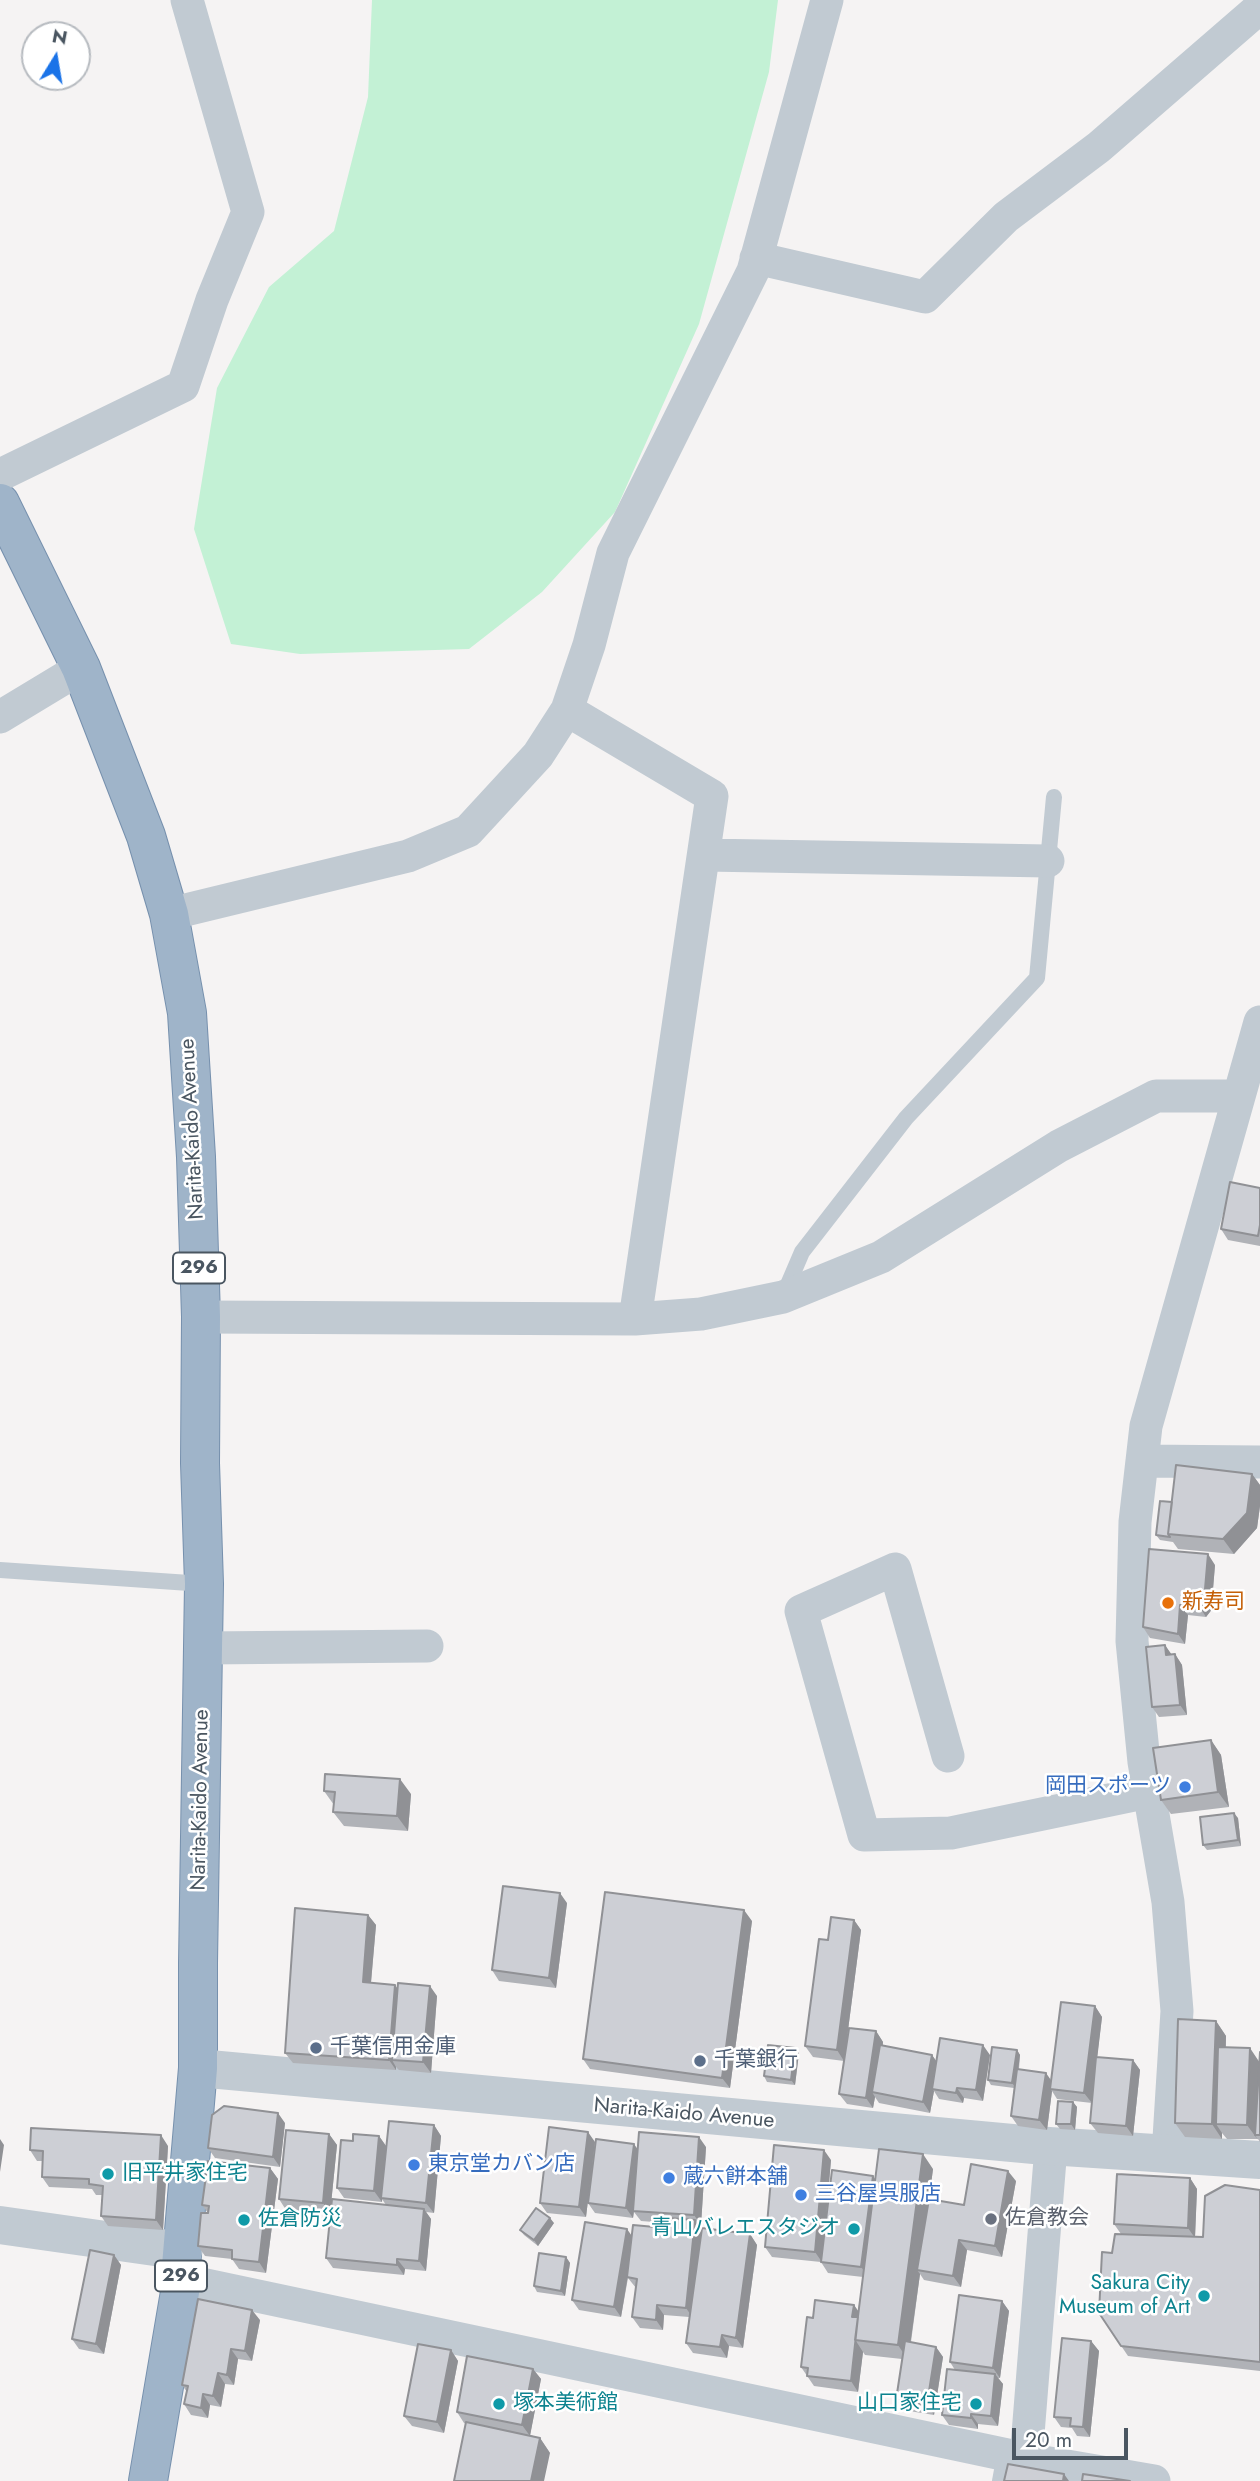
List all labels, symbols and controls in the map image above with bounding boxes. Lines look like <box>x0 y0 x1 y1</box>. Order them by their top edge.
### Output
north arrow <box>21 21 91 91</box>
text: N <box>50 22 70 52</box>
street label: Narita-Kaido Avenue <box>176 1038 210 1220</box>
road number: 296 <box>173 1252 225 1284</box>
place label: 新寿司 <box>1182 1590 1245 1616</box>
marker: 新寿司 <box>1160 1595 1176 1611</box>
street label: Narita-Kaido Avenue <box>187 1709 215 1891</box>
place label: 岡田スポーツ <box>1045 1774 1171 1800</box>
marker: 岡田スポーツ <box>1177 1779 1193 1795</box>
place label: 千葉信用金庫 <box>330 2035 456 2061</box>
marker: 千葉信用金庫 <box>308 2040 324 2056</box>
place label: 千葉銀行 <box>714 2048 798 2074</box>
marker: 千葉銀行 <box>692 2053 708 2069</box>
street label: Narita-Kaido Avenue <box>593 2094 775 2134</box>
place label: 東京堂カバン店 <box>428 2152 575 2178</box>
marker: 東京堂カバン店 <box>406 2157 422 2173</box>
place label: 旧平井家住宅 <box>122 2161 248 2187</box>
place label: 蔵六餅本舗 <box>683 2165 788 2191</box>
marker: 旧平井家住宅 <box>100 2166 116 2182</box>
marker: 蔵六餅本舗 <box>661 2170 677 2186</box>
place label: 三谷屋呉服店 <box>815 2182 941 2208</box>
marker: 三谷屋呉服店 <box>793 2187 809 2203</box>
place label: 佐倉教会 <box>1005 2206 1089 2232</box>
place label: 佐倉防災 <box>258 2207 342 2233</box>
marker: 佐倉教会 <box>983 2211 999 2227</box>
marker: 佐倉防災 <box>236 2212 252 2228</box>
place label: 青山バレエスタジオ <box>651 2216 840 2242</box>
marker: 青山バレエスタジオ <box>846 2221 862 2237</box>
road number: 296 <box>155 2260 207 2292</box>
place label: Sakura City Museum of Art <box>1059 2271 1190 2321</box>
marker: Sakura City Museum of Art <box>1196 2288 1212 2304</box>
place label: 塚本美術館 <box>513 2391 618 2417</box>
place label: 山口家住宅 <box>857 2391 962 2417</box>
marker: 塚本美術館 <box>491 2396 507 2412</box>
marker: 山口家住宅 <box>968 2396 984 2412</box>
scale bar <box>1015 2414 1130 2458</box>
text: 20 m <box>1025 2425 1072 2455</box>

